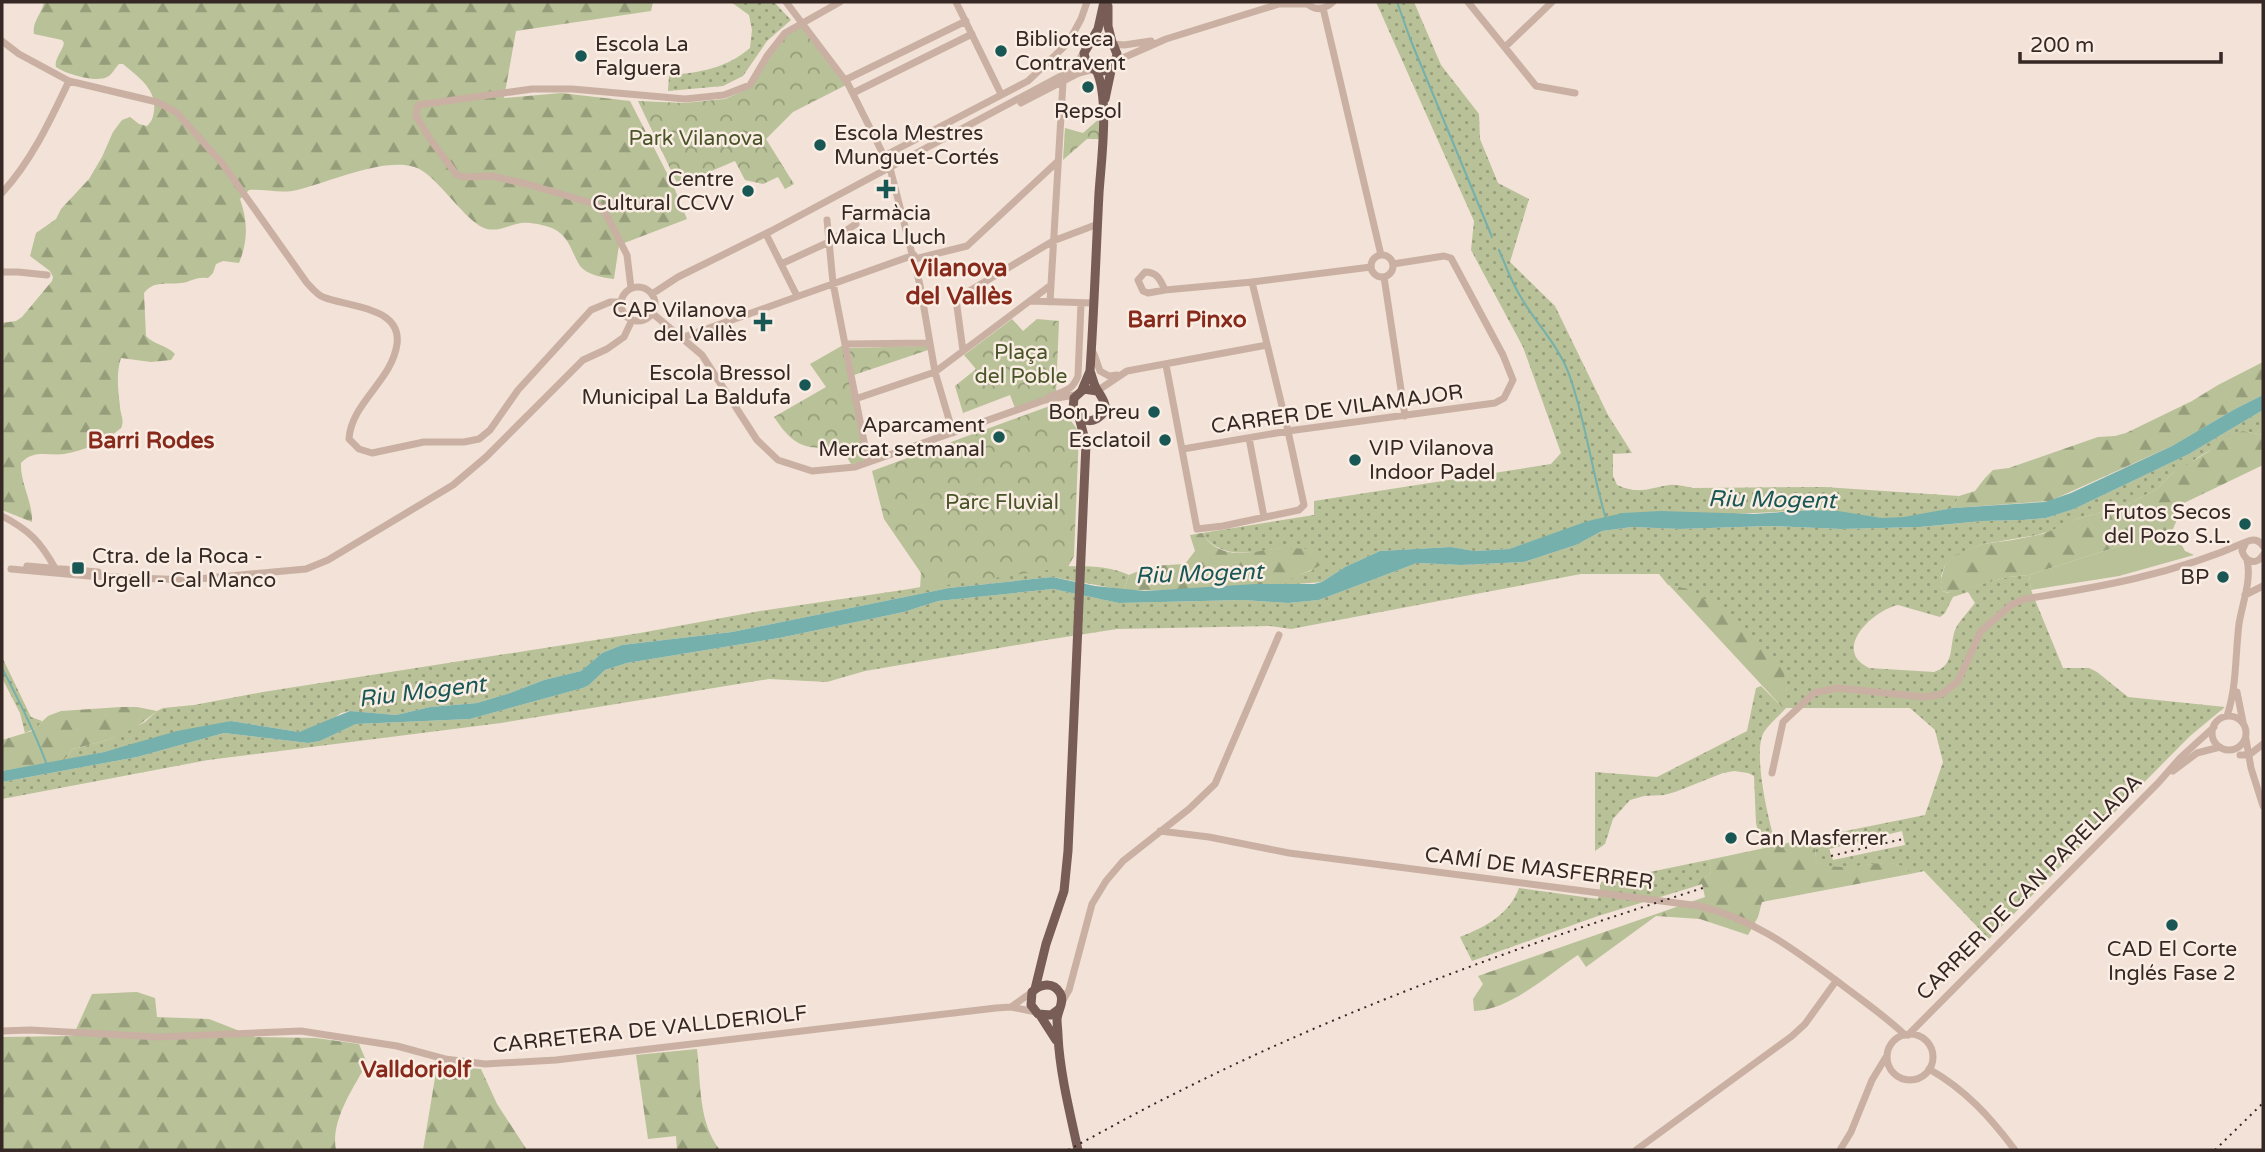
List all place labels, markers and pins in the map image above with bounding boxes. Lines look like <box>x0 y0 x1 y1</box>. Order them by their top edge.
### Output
place label: Biblioteca Contravent <box>1015 27 1126 76</box>
place label: Escola La Falguera <box>595 32 689 81</box>
marker: Biblioteca Contravent <box>993 43 1009 59</box>
marker: Escola La Falguera <box>573 48 589 64</box>
marker: Repsol <box>1080 79 1096 95</box>
place label: Repsol <box>1054 99 1122 124</box>
place label: Escola Mestres Munguet-Cortés <box>834 121 999 170</box>
marker: Escola Mestres Munguet-Cortés <box>812 137 828 153</box>
place label: Centre Cultural CCVV <box>592 167 734 216</box>
marker: Farmàcia Maica Lluch <box>878 181 894 197</box>
marker: Centre Cultural CCVV <box>740 183 756 199</box>
place label: Farmàcia Maica Lluch <box>826 201 946 250</box>
place label: CAP Vilanova del Vallès <box>612 298 747 347</box>
marker: CAP Vilanova del Vallès <box>753 312 773 332</box>
place label: Escola Bressol Municipal La Baldufa <box>582 361 791 410</box>
marker: Escola Bressol Municipal La Baldufa <box>797 377 813 393</box>
place label: Bon Preu <box>1048 400 1140 425</box>
marker: Bon Preu <box>1146 404 1162 420</box>
place label: Aparcament Mercat setmanal <box>818 413 985 462</box>
place label: Esclatoil <box>1069 428 1151 453</box>
marker: Aparcament Mercat setmanal <box>991 429 1007 445</box>
marker: Esclatoil <box>1157 432 1173 448</box>
place label: VIP Vilanova Indoor Padel <box>1369 436 1496 485</box>
marker: VIP Vilanova Indoor Padel <box>1347 452 1363 468</box>
place label: Frutos Secos del Pozo S.L. <box>2103 500 2231 549</box>
marker: Frutos Secos del Pozo S.L. <box>2237 516 2253 532</box>
place label: Ctra. de la Roca - Urgell - Cal Manco <box>92 544 276 593</box>
marker: Ctra. de la Roca - Urgell - Cal Manco <box>70 560 86 576</box>
place label: BP <box>2180 565 2209 590</box>
marker: BP <box>2215 569 2231 585</box>
place label: Can Masferrer <box>1745 826 1887 851</box>
marker: Can Masferrer <box>1723 830 1739 846</box>
marker: CAD El Corte Inglés Fase 2 <box>2164 917 2180 933</box>
place label: CAD El Corte Inglés Fase 2 <box>2107 937 2237 986</box>

